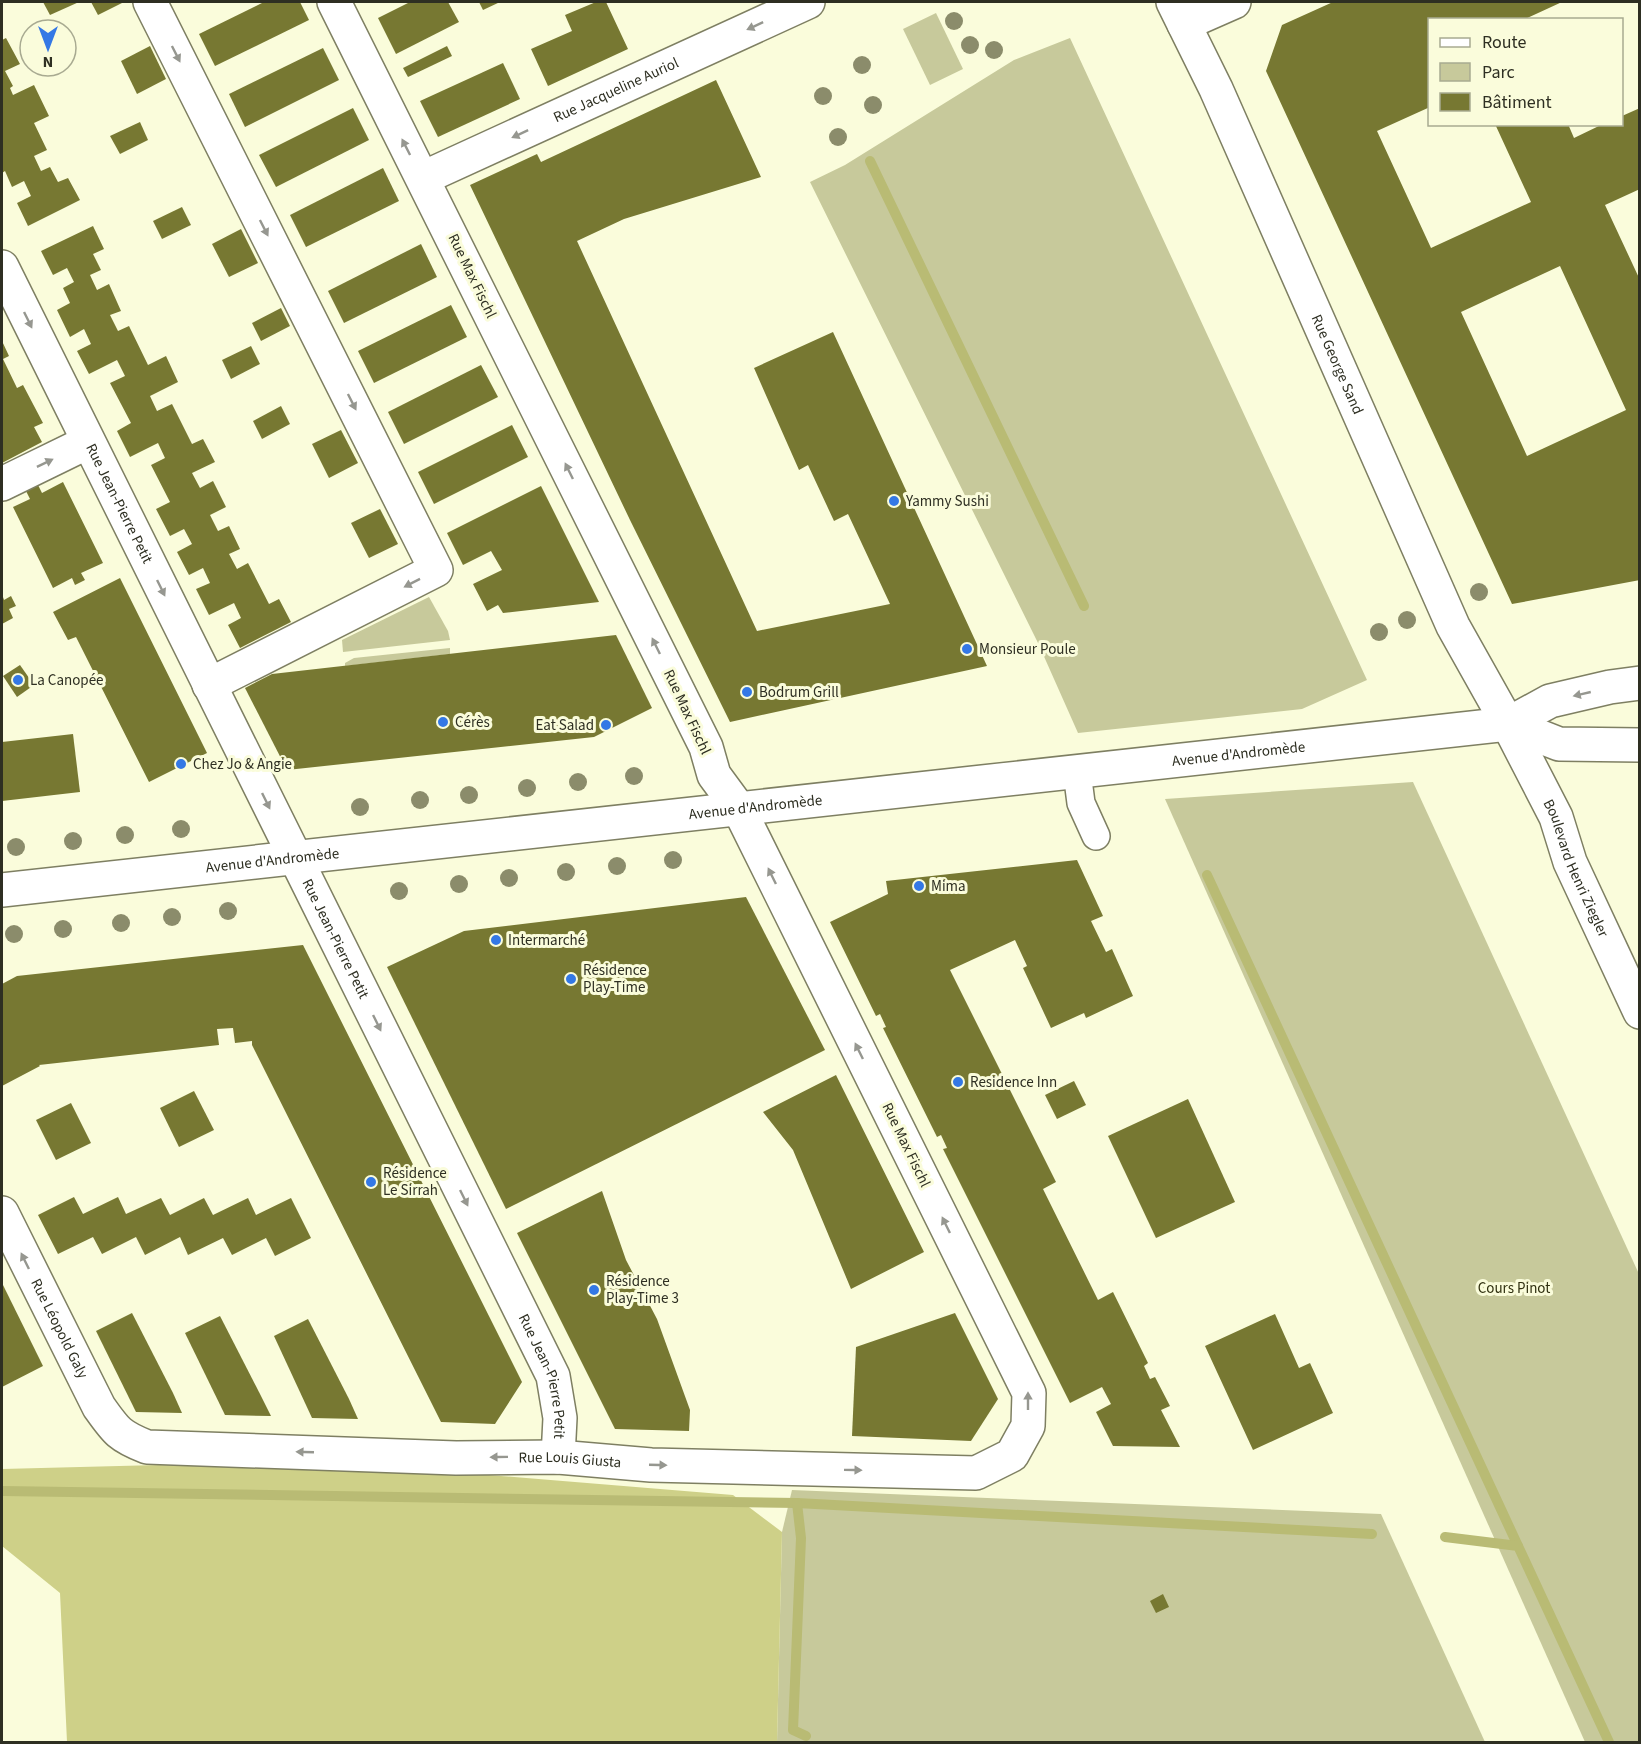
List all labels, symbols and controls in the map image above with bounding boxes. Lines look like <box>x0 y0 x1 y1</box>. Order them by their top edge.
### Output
north arrow <box>18 18 78 78</box>
legend <box>1428 18 1623 126</box>
one-way arrow <box>746 22 763 31</box>
text: Route <box>1482 30 1526 55</box>
one-way arrow <box>171 45 181 62</box>
text: N <box>43 51 53 73</box>
street label: Rue Jacqueline Auriol <box>550 52 682 128</box>
text: Parc <box>1482 60 1515 85</box>
text: Bâtiment <box>1482 90 1552 115</box>
one-way arrow <box>511 129 529 139</box>
one-way arrow <box>401 138 411 155</box>
one-way arrow <box>259 219 269 236</box>
street label: Rue Max Fischl <box>443 230 502 322</box>
one-way arrow <box>23 311 32 328</box>
street label: Rue George Sand <box>1306 311 1369 418</box>
one-way arrow <box>346 393 356 411</box>
street label: Rue Jean-Pierre Petit <box>81 440 158 567</box>
one-way arrow <box>36 458 53 467</box>
one-way arrow <box>564 463 573 480</box>
place label: Yammy Sushi <box>905 491 989 512</box>
marker: Yammy Sushi <box>887 494 901 508</box>
one-way arrow <box>403 578 420 588</box>
one-way arrow <box>157 580 166 597</box>
one-way arrow <box>651 637 660 654</box>
place label: Monsieur Poule <box>979 639 1076 660</box>
marker: Monsieur Poule <box>960 642 974 656</box>
street label: Rue Max Fischl <box>658 666 716 758</box>
place label: La Canopée <box>30 670 104 691</box>
marker: La Canopée <box>11 673 25 687</box>
place label: Bodrum Grill <box>759 682 839 703</box>
marker: Bodrum Grill <box>740 685 754 699</box>
one-way arrow <box>1573 689 1591 699</box>
place label: Cérès <box>455 712 490 733</box>
marker: Cérès <box>436 715 450 729</box>
place label: Eat Salad <box>535 715 594 736</box>
marker: Eat Salad <box>599 718 613 732</box>
street label: Avenue d'Andromède <box>1171 736 1306 771</box>
place label: Chez Jo & Angie <box>193 754 292 775</box>
marker: Chez Jo & Angie <box>174 757 188 771</box>
street label: Avenue d'Andromède <box>688 789 823 825</box>
one-way arrow <box>261 792 271 809</box>
street label: Boulevard Henri Ziegler <box>1538 795 1614 941</box>
street label: Avenue d'Andromède <box>205 842 340 878</box>
one-way arrow <box>768 867 778 885</box>
street label: Rue Jean-Pierre Petit <box>297 875 374 1002</box>
place label: Mima <box>931 876 966 897</box>
marker: Mima <box>912 879 926 893</box>
place label: Intermarché <box>508 930 585 951</box>
marker: Intermarché <box>489 933 503 947</box>
place label: Résidence Play-Time <box>583 960 647 998</box>
marker: Résidence Play-Time <box>564 972 578 986</box>
one-way arrow <box>373 1015 382 1032</box>
one-way arrow <box>855 1042 864 1059</box>
place label: Residence Inn <box>970 1072 1057 1093</box>
marker: Residence Inn <box>951 1075 965 1089</box>
street label: Rue Max Fischl <box>877 1099 936 1191</box>
place label: Résidence Le Sirrah <box>383 1163 447 1201</box>
marker: Résidence Le Sirrah <box>364 1175 378 1189</box>
one-way arrow <box>459 1189 468 1206</box>
one-way arrow <box>941 1217 951 1234</box>
one-way arrow <box>20 1252 29 1269</box>
place label: Résidence Play-Time 3 <box>606 1271 679 1309</box>
street label: Rue Léopold Galy <box>26 1275 94 1382</box>
park label: Cours Pinot <box>1478 1278 1550 1299</box>
marker: Résidence Play-Time 3 <box>587 1283 601 1297</box>
street label: Rue Jean-Pierre Petit <box>513 1310 570 1439</box>
one-way arrow <box>1023 1391 1033 1410</box>
street label: Rue Louis Giusta <box>518 1446 622 1473</box>
one-way arrow <box>295 1448 314 1457</box>
one-way arrow <box>490 1452 509 1462</box>
one-way arrow <box>649 1460 668 1470</box>
one-way arrow <box>844 1465 863 1475</box>

